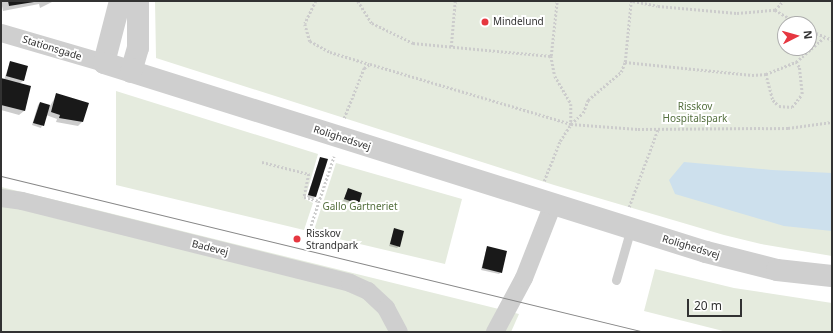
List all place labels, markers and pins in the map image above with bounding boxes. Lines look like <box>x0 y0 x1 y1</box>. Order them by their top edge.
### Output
place label: Mindelund <box>493 16 544 28</box>
marker: Mindelund <box>480 17 490 27</box>
place label: Risskov Strandpark <box>306 227 358 250</box>
marker: Risskov Strandpark <box>291 233 303 245</box>

